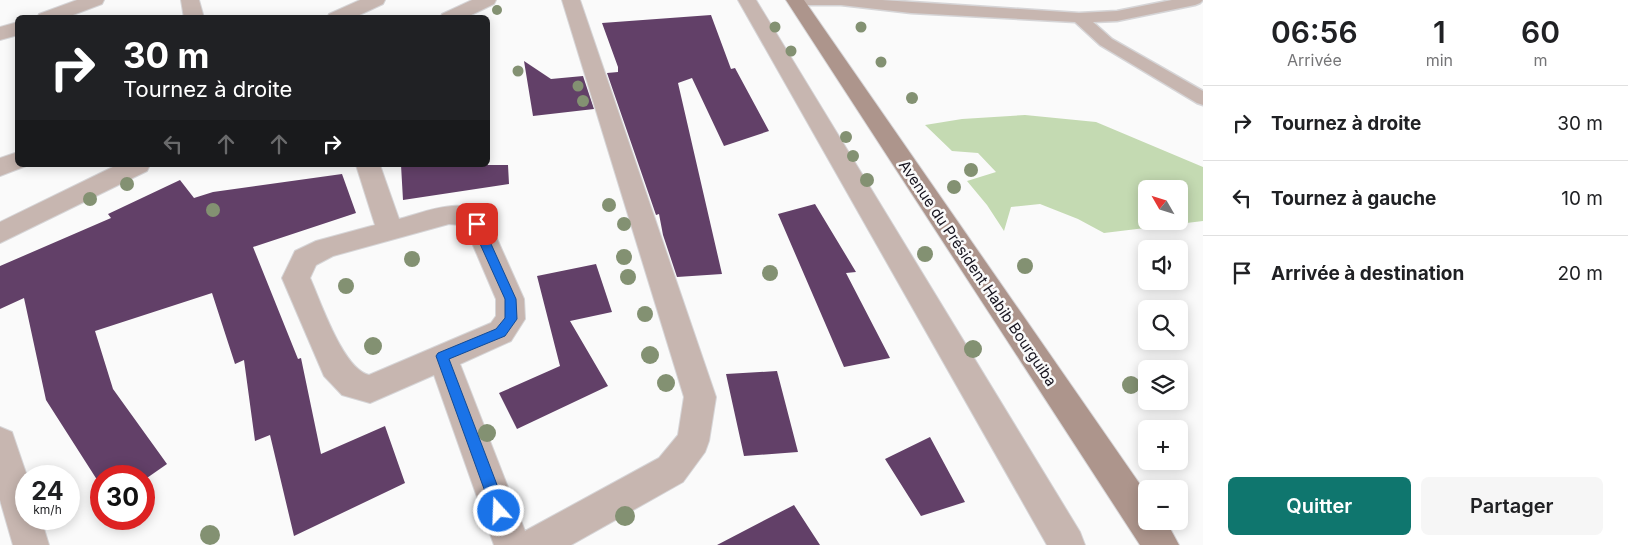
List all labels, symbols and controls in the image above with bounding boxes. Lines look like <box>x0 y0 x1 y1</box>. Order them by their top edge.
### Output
text: 06:56 <box>1271 14 1358 50</box>
text: 1 <box>1433 14 1446 50</box>
text: 60 <box>1521 14 1560 50</box>
text: 30 m <box>123 34 209 76</box>
icon: right <box>40 35 105 100</box>
text: Arrivée <box>1287 50 1342 70</box>
text: min <box>1426 50 1453 70</box>
text: m <box>1533 50 1548 70</box>
text: Tournez à droite <box>123 76 292 102</box>
icon: right <box>1228 109 1256 137</box>
text: Tournez à droite <box>1271 112 1421 135</box>
text: 30 m <box>1557 112 1603 135</box>
icon: left <box>159 130 187 158</box>
icon: ahead <box>212 130 240 158</box>
icon: ahead <box>265 130 293 158</box>
icon: right <box>318 130 346 158</box>
street label: Avenue du Président Habib Bourguiba <box>895 156 1061 390</box>
north arrow <box>1138 180 1188 230</box>
map controls <box>1138 180 1188 530</box>
icon: left <box>1228 184 1256 212</box>
text: Tournez à gauche <box>1271 187 1436 210</box>
text: 10 m <box>1561 187 1603 210</box>
pin <box>456 203 498 245</box>
icon: arrive <box>463 210 491 238</box>
button: sound <box>1138 240 1188 290</box>
icon: arrive <box>1228 259 1256 287</box>
text: Arrivée à destination <box>1271 262 1464 285</box>
text: 20 m <box>1557 262 1603 285</box>
button: search <box>1138 300 1188 350</box>
button: layers <box>1138 360 1188 410</box>
button: + <box>1138 420 1188 470</box>
speed limit sign: 30 <box>90 465 155 530</box>
text: 24 <box>31 476 64 506</box>
button: Quitter <box>1228 477 1411 535</box>
button: Partager <box>1421 477 1603 535</box>
button: − <box>1138 480 1188 530</box>
position arrow <box>472 484 524 536</box>
text: km/h <box>33 502 62 517</box>

